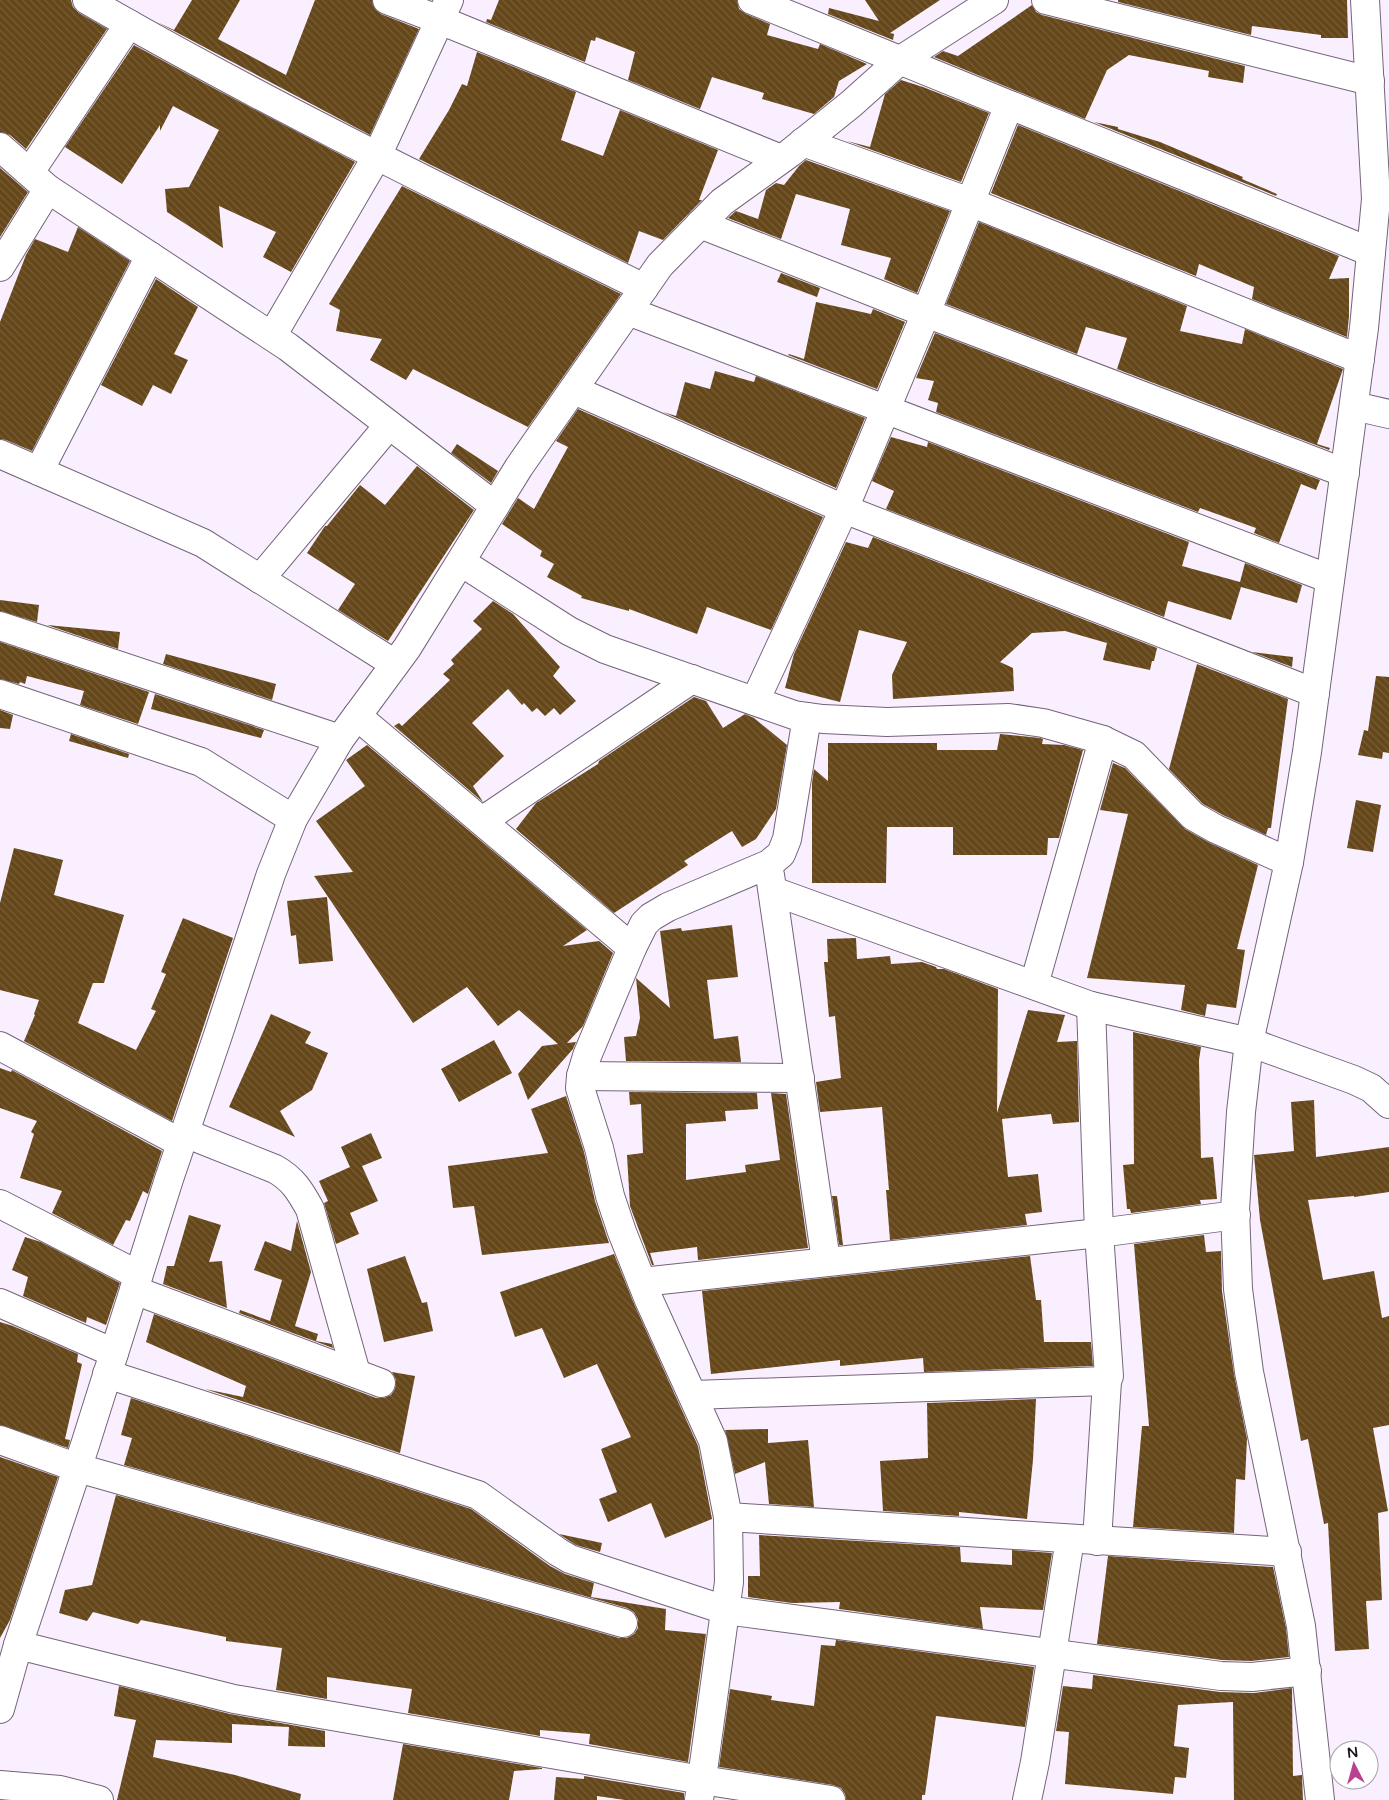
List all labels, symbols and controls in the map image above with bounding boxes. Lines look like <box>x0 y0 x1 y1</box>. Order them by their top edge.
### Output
north arrow <box>1329 1740 1379 1790</box>
text: N <box>1346 1744 1359 1762</box>

